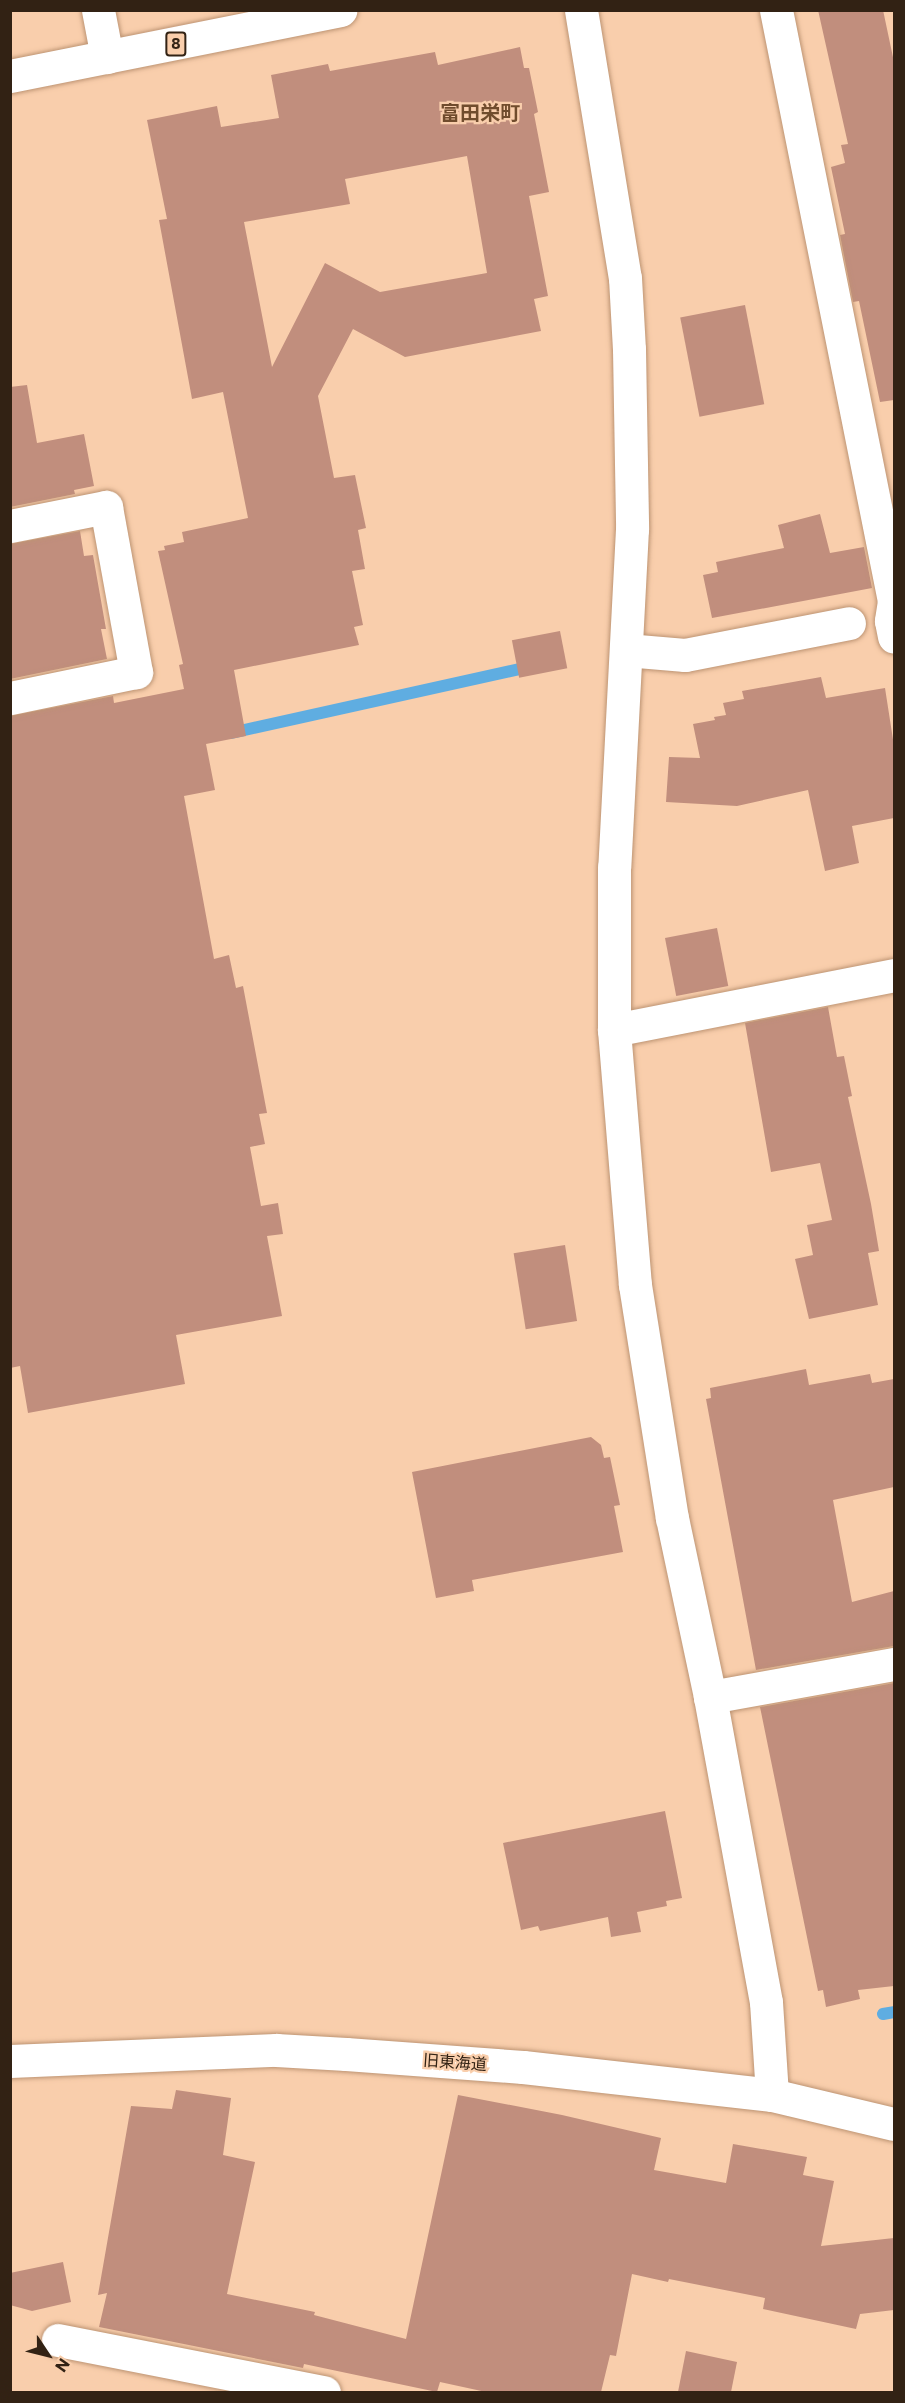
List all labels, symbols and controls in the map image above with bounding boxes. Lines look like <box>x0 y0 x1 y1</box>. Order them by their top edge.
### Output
road number: 8 <box>164 32 188 56</box>
district label: 富田栄町 <box>440 100 520 124</box>
street label: 旧東海道 <box>422 2050 488 2074</box>
north arrow <box>18 2325 78 2385</box>
text: N <box>52 2355 74 2376</box>

